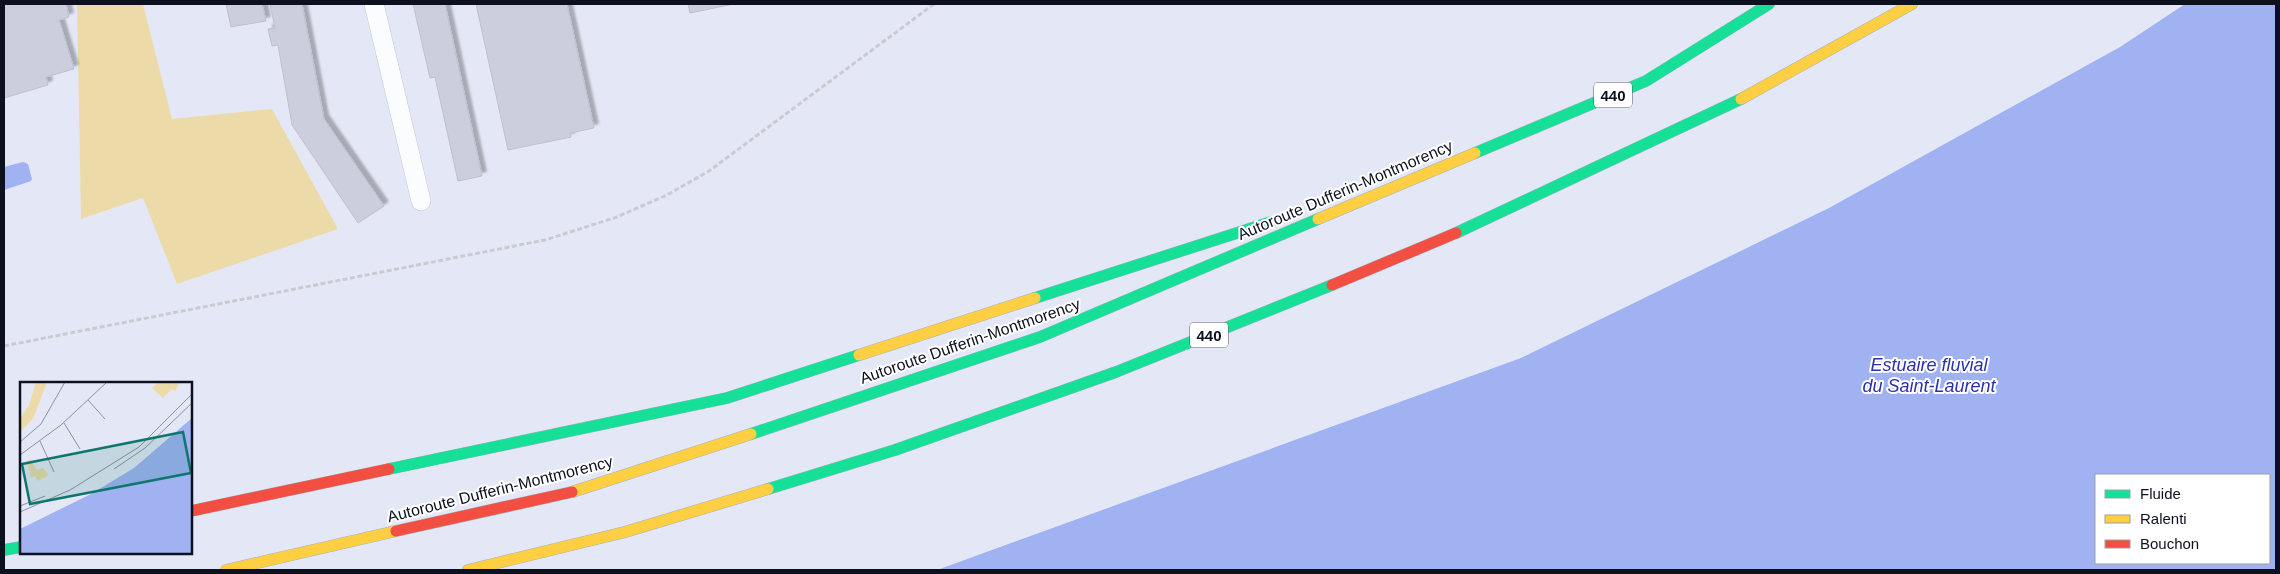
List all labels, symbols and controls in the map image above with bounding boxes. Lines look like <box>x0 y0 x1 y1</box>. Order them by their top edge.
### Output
road number: 440 <box>1594 82 1632 108</box>
street label: Autoroute Dufferin-Montmorency <box>1235 137 1455 243</box>
street label: Autoroute Dufferin-Montmorency <box>858 295 1082 387</box>
road number: 440 <box>1190 322 1228 348</box>
water label: Estuaire fluvial du Saint-Laurent <box>1862 355 1997 396</box>
inset map <box>20 382 192 554</box>
street label: Autoroute Dufferin-Montmorency <box>385 453 615 525</box>
legend <box>2095 474 2270 564</box>
text: Fluide <box>2140 485 2181 502</box>
text: Ralenti <box>2140 510 2187 527</box>
text: Bouchon <box>2140 535 2199 552</box>

